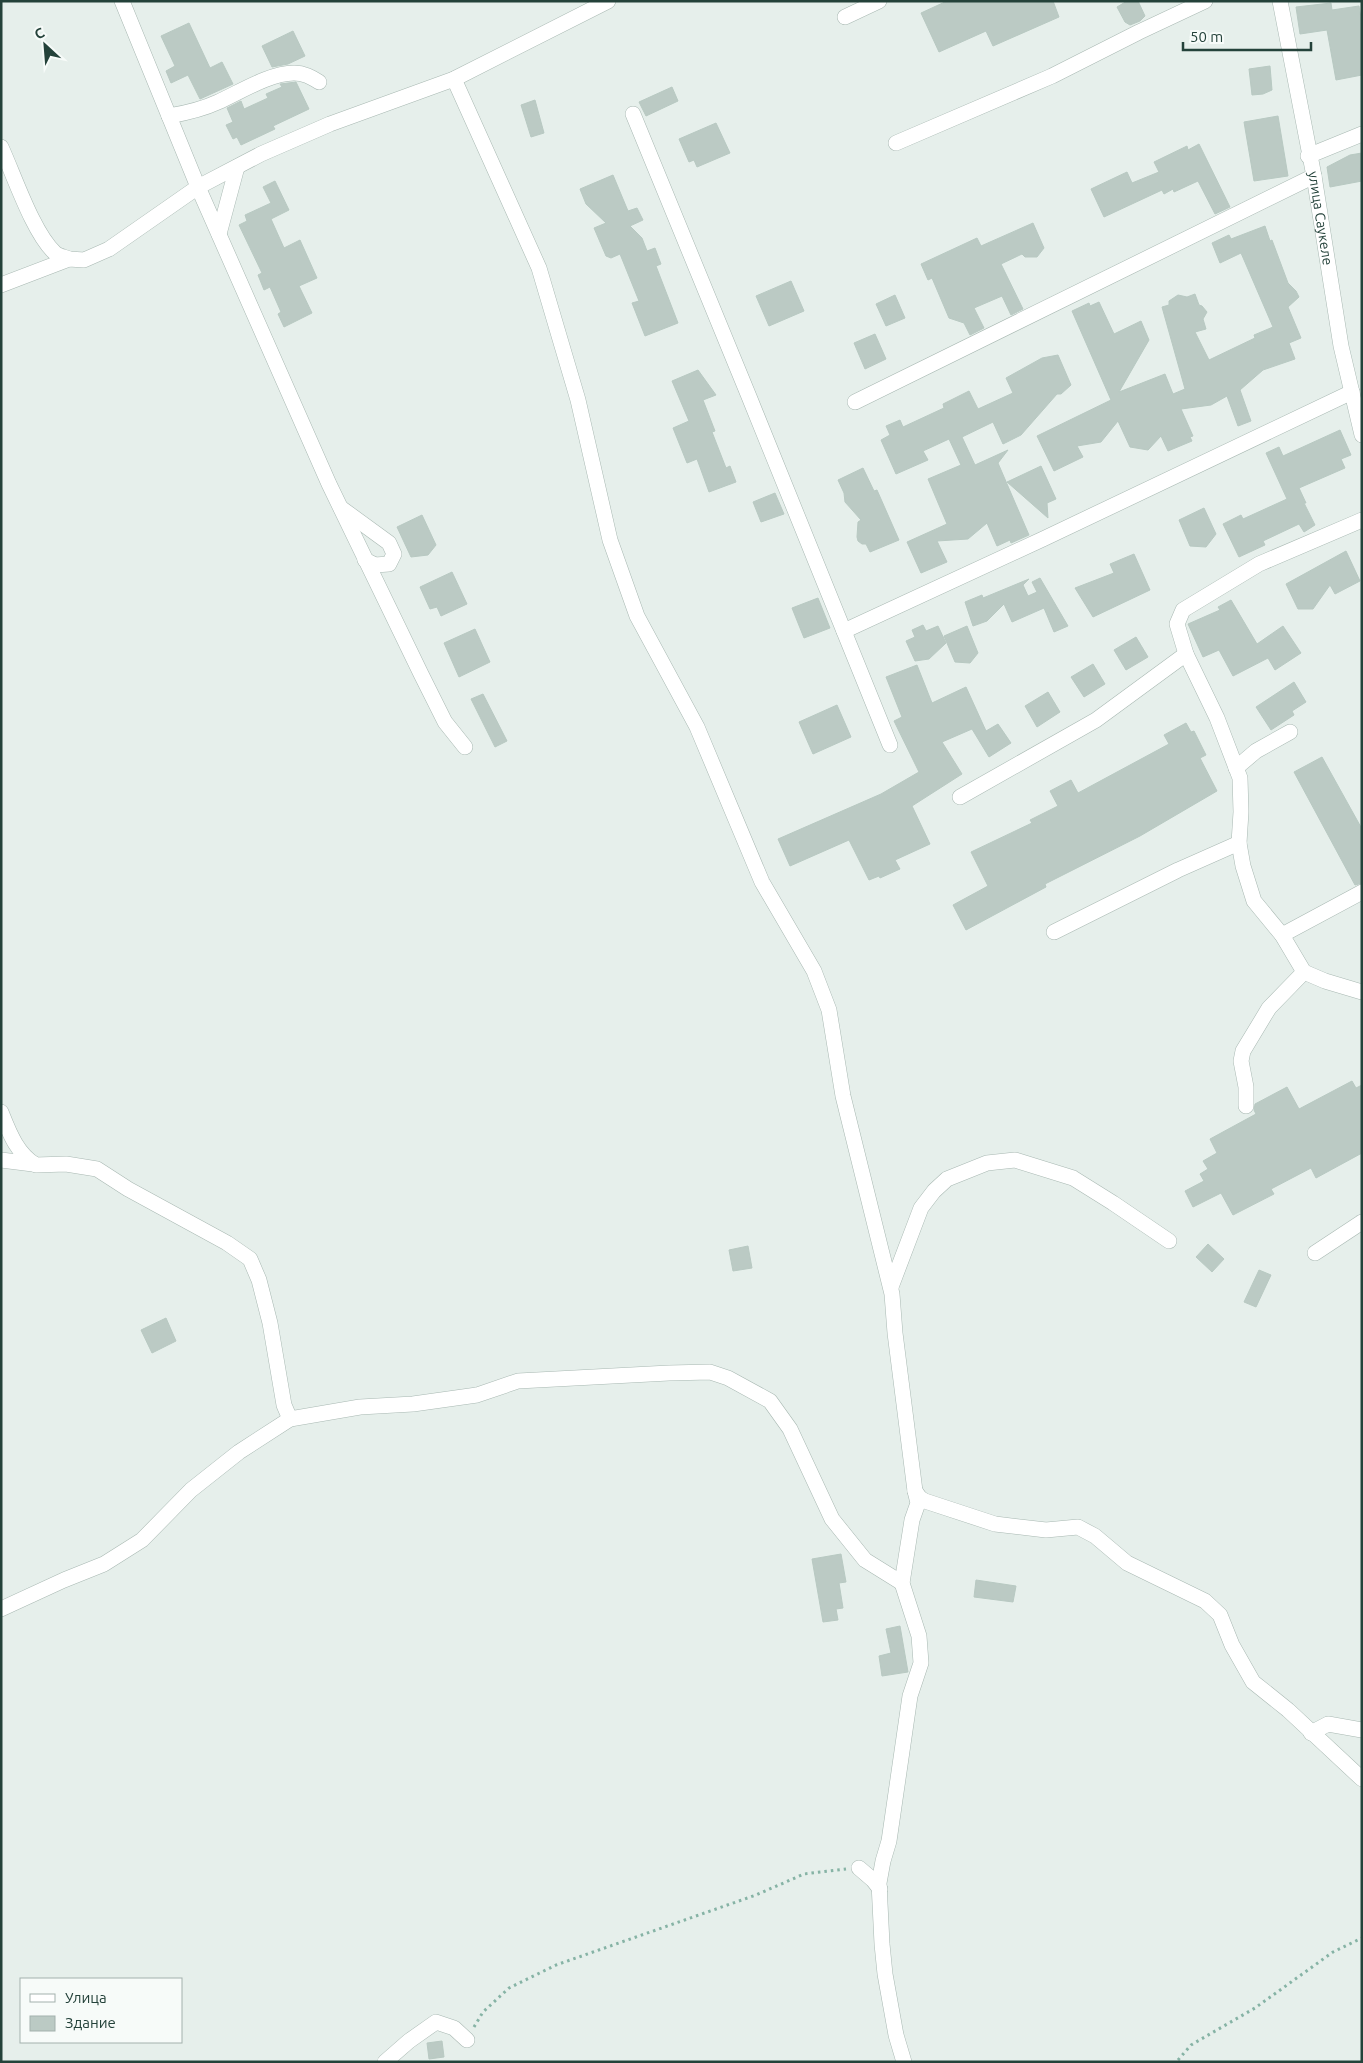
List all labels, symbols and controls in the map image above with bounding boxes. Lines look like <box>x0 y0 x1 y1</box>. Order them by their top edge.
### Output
north arrow <box>20 20 70 70</box>
scale bar <box>1183 20 1310 52</box>
text: С <box>32 24 47 42</box>
text: 50 m <box>1190 28 1223 45</box>
street label: улица Саукеле <box>1305 170 1336 266</box>
legend <box>20 1978 182 2043</box>
text: Улица <box>65 1989 107 2006</box>
text: Здание <box>65 2014 116 2031</box>

